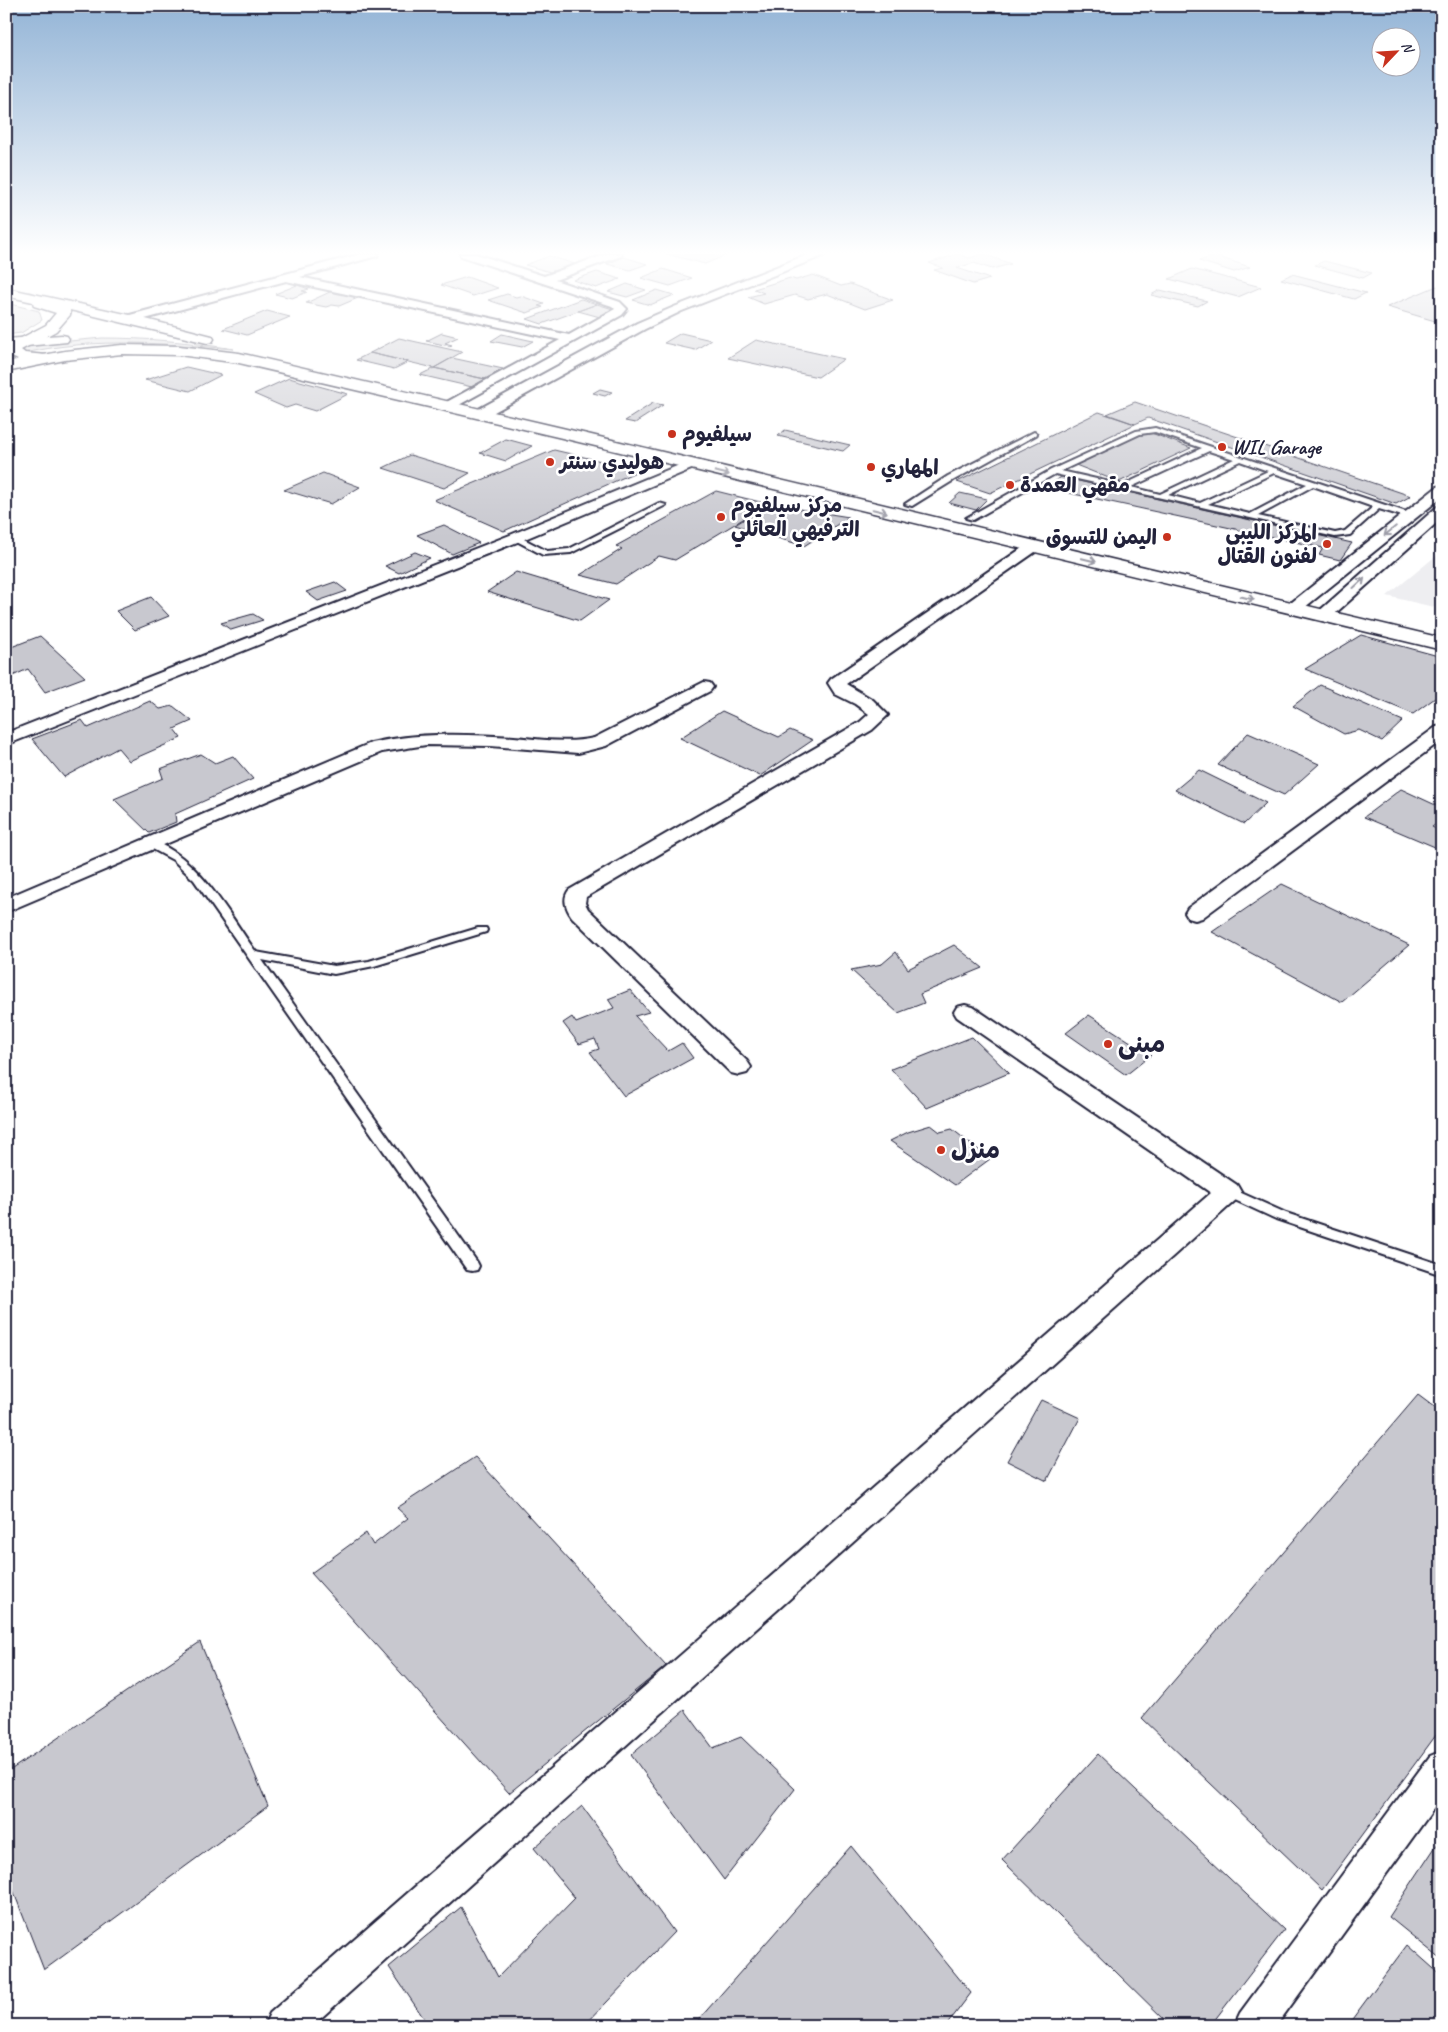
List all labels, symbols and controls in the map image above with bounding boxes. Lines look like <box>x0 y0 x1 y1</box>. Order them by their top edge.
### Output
north arrow <box>1370 28 1420 78</box>
text: N <box>1398 39 1418 56</box>
place label: سيلفيوم <box>682 421 752 450</box>
marker: سيلفيوم <box>666 428 678 440</box>
place label: WIL Garage <box>1232 434 1323 460</box>
marker: WIL Garage <box>1216 441 1228 453</box>
place label: هوليدي سنتر <box>558 449 664 478</box>
place label: المهاري <box>881 454 939 483</box>
marker: هوليدي سنتر <box>544 456 556 468</box>
marker: المهاري <box>865 461 877 473</box>
one-way arrow <box>713 469 729 478</box>
place label: مقهي العمدة <box>1020 472 1130 504</box>
marker: مقهي العمدة <box>1004 479 1016 491</box>
place label: مركز سيلفيوم الترفيهي العائلي <box>731 492 860 548</box>
one-way arrow <box>871 507 887 516</box>
marker: مركز سيلفيوم الترفيهي العائلي <box>715 511 727 523</box>
place label: المركز الليبي لفنون القتال <box>1218 519 1317 569</box>
place label: اليمن للتسوق <box>1046 524 1157 551</box>
one-way arrow <box>1384 526 1397 537</box>
marker: اليمن للتسوق <box>1161 531 1173 543</box>
marker: المركز الليبي لفنون القتال <box>1321 538 1333 550</box>
one-way arrow <box>1080 556 1096 565</box>
one-way arrow <box>1353 577 1366 589</box>
one-way arrow <box>1239 594 1255 603</box>
place label: مبنى <box>1118 1028 1165 1060</box>
marker: مبنى <box>1102 1038 1114 1050</box>
place label: منزل <box>951 1134 1000 1166</box>
marker: منزل <box>935 1144 947 1156</box>

